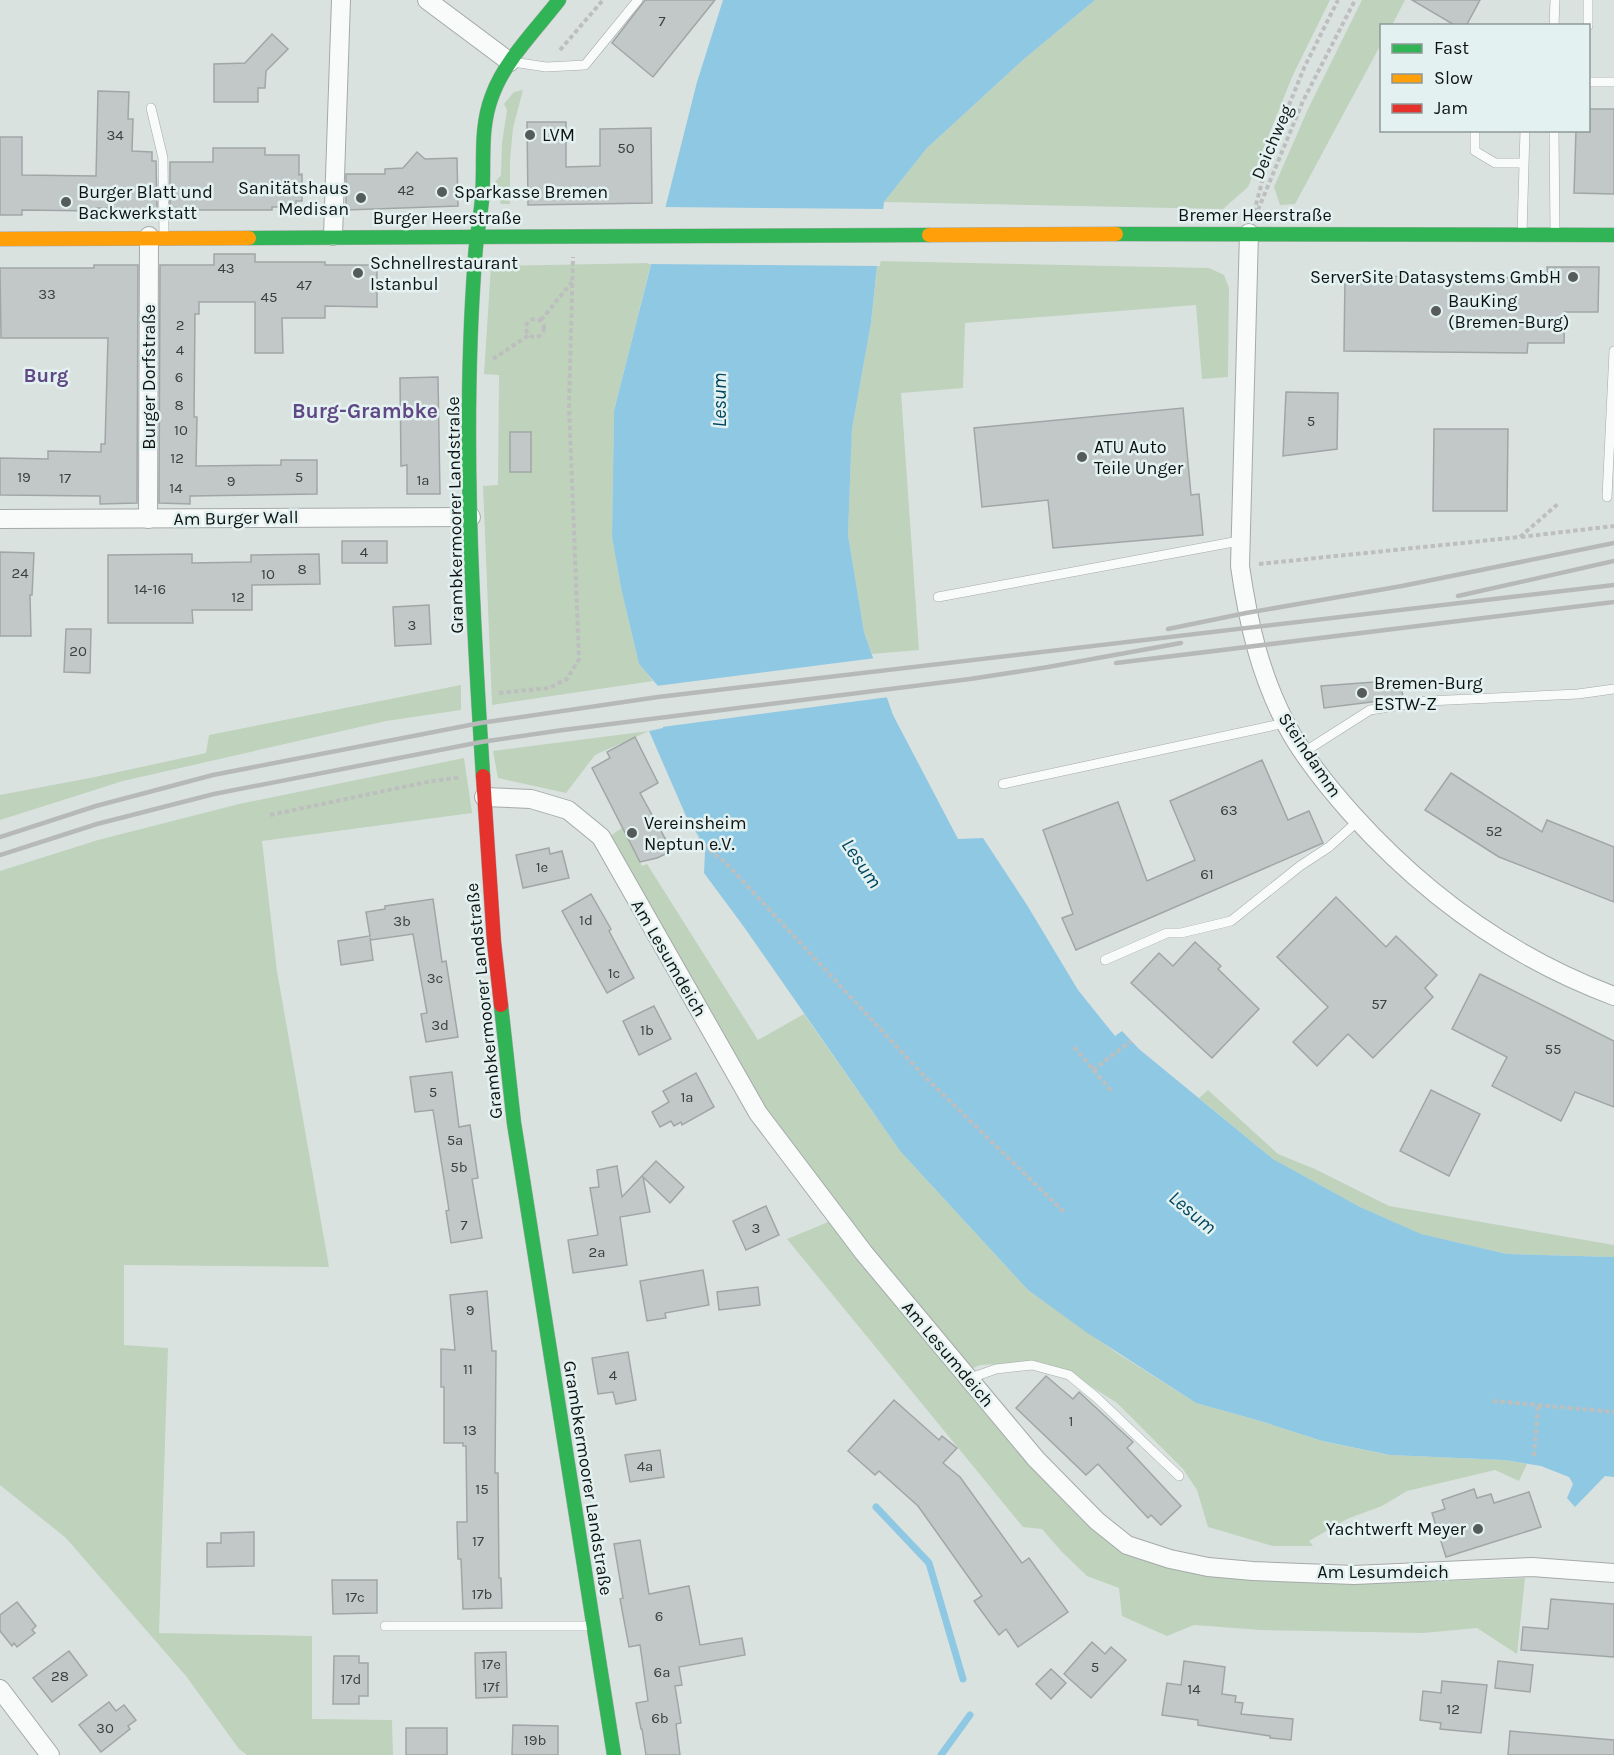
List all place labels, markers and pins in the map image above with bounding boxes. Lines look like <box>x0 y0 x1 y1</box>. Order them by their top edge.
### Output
place label: LVM <box>542 124 575 146</box>
marker: LVM <box>523 128 537 142</box>
place label: Sanitätshaus Medisan <box>238 177 349 220</box>
place label: Burger Blatt und Backwerkstatt <box>78 181 213 224</box>
place label: Sparkasse Bremen <box>454 181 608 203</box>
marker: Sparkasse Bremen <box>435 185 449 199</box>
marker: Sanitätshaus Medisan <box>354 191 368 205</box>
marker: Burger Blatt und Backwerkstatt <box>59 195 73 209</box>
place label: Schnellrestaurant Istanbul <box>370 252 518 295</box>
marker: Schnellrestaurant Istanbul <box>351 266 365 280</box>
place label: ServerSite Datasystems GmbH <box>1310 266 1561 288</box>
marker: ServerSite Datasystems GmbH <box>1566 270 1580 284</box>
place label: BauKing (Bremen-Burg) <box>1448 290 1569 333</box>
marker: BauKing (Bremen-Burg) <box>1429 304 1443 318</box>
place label: ATU Auto Teile Unger <box>1094 436 1184 479</box>
marker: ATU Auto Teile Unger <box>1075 450 1089 464</box>
place label: Bremen-Burg ESTW-Z <box>1374 672 1483 715</box>
marker: Bremen-Burg ESTW-Z <box>1355 686 1369 700</box>
place label: Vereinsheim Neptun e.V. <box>644 812 747 855</box>
marker: Vereinsheim Neptun e.V. <box>625 826 639 840</box>
place label: Yachtwerft Meyer <box>1326 1518 1466 1540</box>
marker: Yachtwerft Meyer <box>1471 1522 1485 1536</box>

